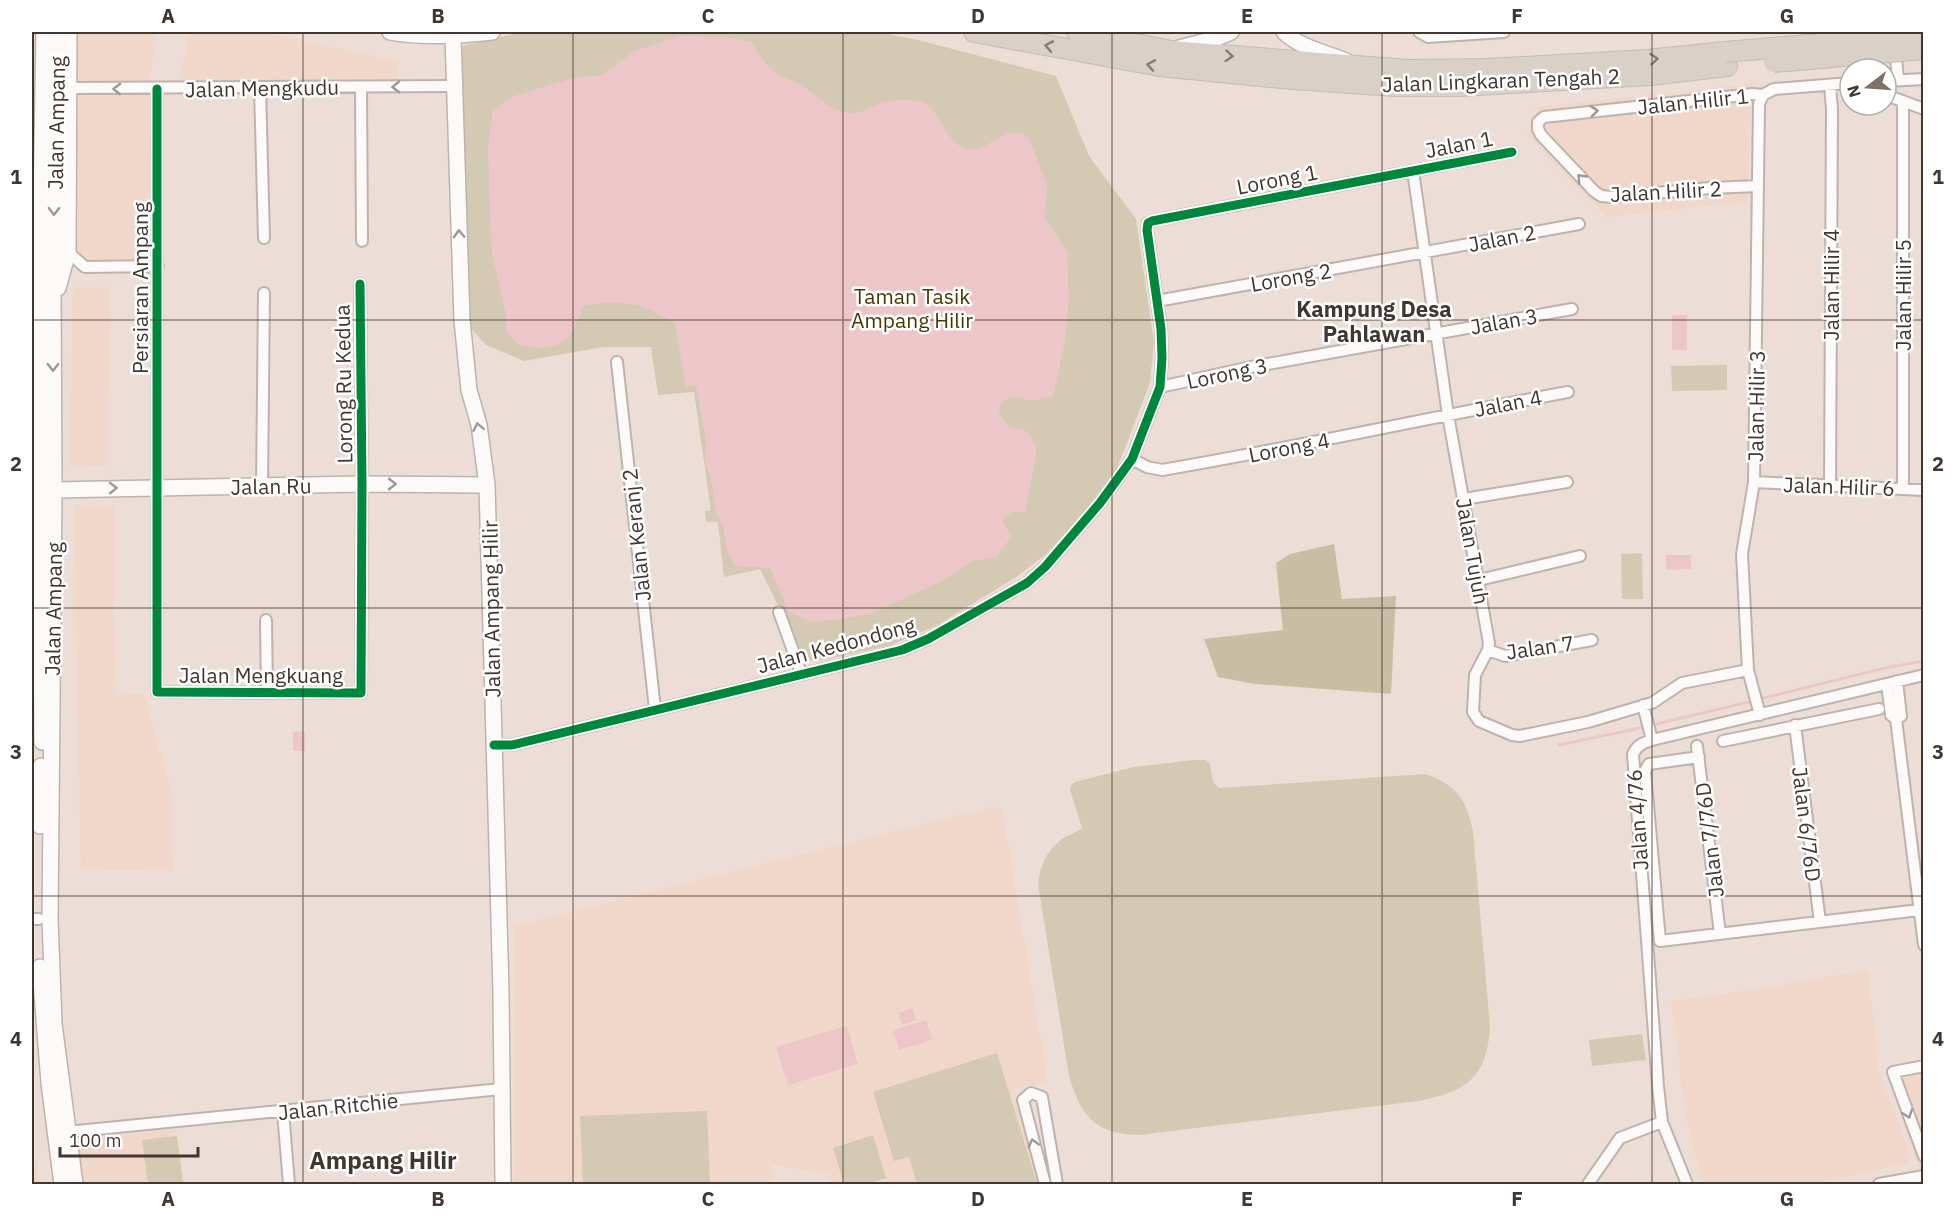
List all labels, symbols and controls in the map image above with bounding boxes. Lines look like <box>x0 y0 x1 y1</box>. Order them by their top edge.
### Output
text: A <box>161 2 175 29</box>
text: B <box>431 2 445 29</box>
text: C <box>701 2 715 29</box>
text: D <box>971 2 985 29</box>
text: E <box>1241 2 1253 29</box>
text: F <box>1511 2 1523 29</box>
text: G <box>1780 2 1794 29</box>
one-way arrow <box>1045 40 1055 53</box>
one-way arrow <box>1224 50 1233 63</box>
one-way arrow <box>1649 53 1659 66</box>
street label: Jalan Ampang <box>41 56 71 190</box>
north arrow <box>1838 57 1898 117</box>
one-way arrow <box>1146 59 1155 71</box>
street label: Jalan Lingkaran Tengah 2 <box>1381 62 1621 98</box>
street label: Jalan Mengkudu <box>185 73 339 103</box>
one-way arrow <box>392 81 401 93</box>
street label: Jalan Hilir 1 <box>1636 81 1750 121</box>
one-way arrow <box>113 83 122 95</box>
text: N <box>1842 83 1865 100</box>
one-way arrow <box>1589 105 1598 118</box>
street label: Jalan 1 <box>1423 124 1495 164</box>
street label: Lorong 1 <box>1234 157 1320 201</box>
text: 1 <box>10 163 22 190</box>
text: 1 <box>1932 163 1944 190</box>
one-way arrow <box>1578 174 1589 185</box>
street label: Jalan Hilir 2 <box>1609 174 1723 208</box>
street label: Persiaran Ampang <box>126 202 154 374</box>
one-way arrow <box>48 206 60 215</box>
street label: Jalan 2 <box>1466 218 1538 258</box>
one-way arrow <box>452 229 465 238</box>
street label: Jalan Hilir 4 <box>1817 229 1845 341</box>
street label: Jalan Hilir 5 <box>1889 239 1917 351</box>
street label: Lorong 2 <box>1248 256 1334 298</box>
park label: Taman Tasik Ampang Hilir <box>851 282 973 334</box>
district label: Kampung Desa Pahlawan <box>1296 294 1452 348</box>
street label: Jalan 3 <box>1468 301 1540 341</box>
street label: Lorong Ru Kedua <box>328 304 358 464</box>
street label: Jalan Hilir 3 <box>1741 350 1771 462</box>
street label: Lorong 3 <box>1184 351 1270 395</box>
one-way arrow <box>47 362 59 371</box>
street label: Jalan 4 <box>1472 383 1544 423</box>
one-way arrow <box>472 422 485 432</box>
street label: Lorong 4 <box>1246 425 1332 469</box>
text: 2 <box>10 450 22 477</box>
text: 2 <box>1932 450 1944 477</box>
street label: Jalan Keranj 2 <box>615 467 657 603</box>
street label: Jalan Hilir 6 <box>1783 470 1895 502</box>
street label: Jalan Ru <box>230 471 312 501</box>
one-way arrow <box>387 478 396 490</box>
one-way arrow <box>108 482 117 494</box>
street label: Jalan Tujuh <box>1450 496 1496 606</box>
street label: Jalan Ampang Hilir <box>475 520 507 698</box>
street label: Jalan Ampang <box>38 542 68 676</box>
street label: Jalan Kedondong <box>754 610 918 680</box>
street label: Jalan 7 <box>1504 628 1576 666</box>
street label: Jalan Mengkuang <box>179 661 343 689</box>
text: 3 <box>10 738 22 765</box>
text: 3 <box>1932 738 1944 765</box>
street label: Jalan 6/76D <box>1786 765 1828 883</box>
street label: Jalan 4/76 <box>1619 768 1655 872</box>
street label: Jalan 7/76D <box>1688 781 1730 899</box>
text: 4 <box>10 1025 22 1052</box>
text: 4 <box>1932 1025 1944 1052</box>
street label: Jalan Ritchie <box>276 1086 400 1126</box>
one-way arrow <box>1901 1108 1914 1119</box>
scale bar <box>60 1120 198 1158</box>
text: 100 m <box>69 1129 121 1152</box>
one-way arrow <box>1028 1138 1041 1148</box>
district label: Ampang Hilir <box>309 1144 457 1176</box>
text: A <box>161 1185 175 1212</box>
text: B <box>431 1185 445 1212</box>
text: C <box>701 1185 715 1212</box>
text: D <box>971 1185 985 1212</box>
text: E <box>1241 1185 1253 1212</box>
text: F <box>1511 1185 1523 1212</box>
text: G <box>1780 1185 1794 1212</box>

